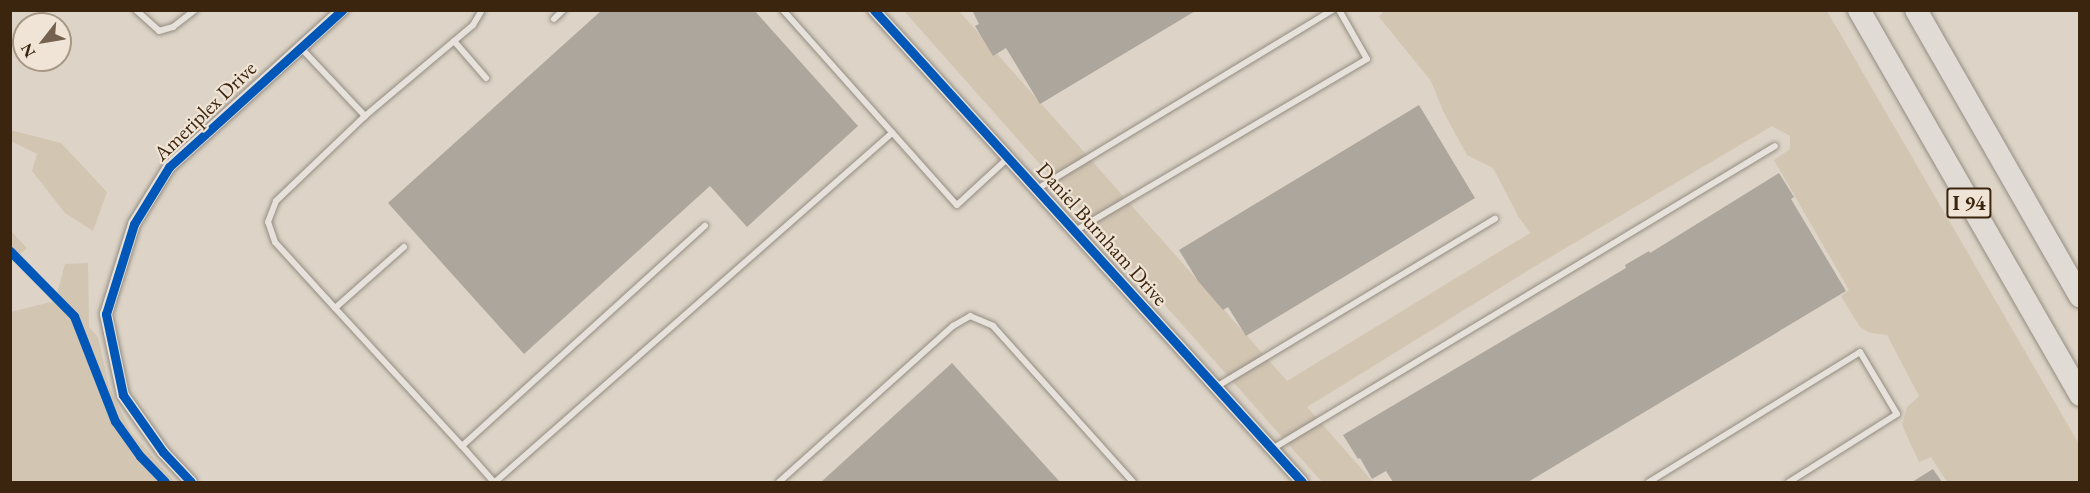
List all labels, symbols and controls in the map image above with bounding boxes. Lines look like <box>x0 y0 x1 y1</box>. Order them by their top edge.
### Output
north arrow <box>12 12 72 72</box>
text: N <box>16 40 40 61</box>
street label: Ameriplex Drive <box>148 56 262 166</box>
street label: Daniel Burnham Drive <box>1031 157 1173 311</box>
road number: I 94 <box>1945 186 1993 220</box>

